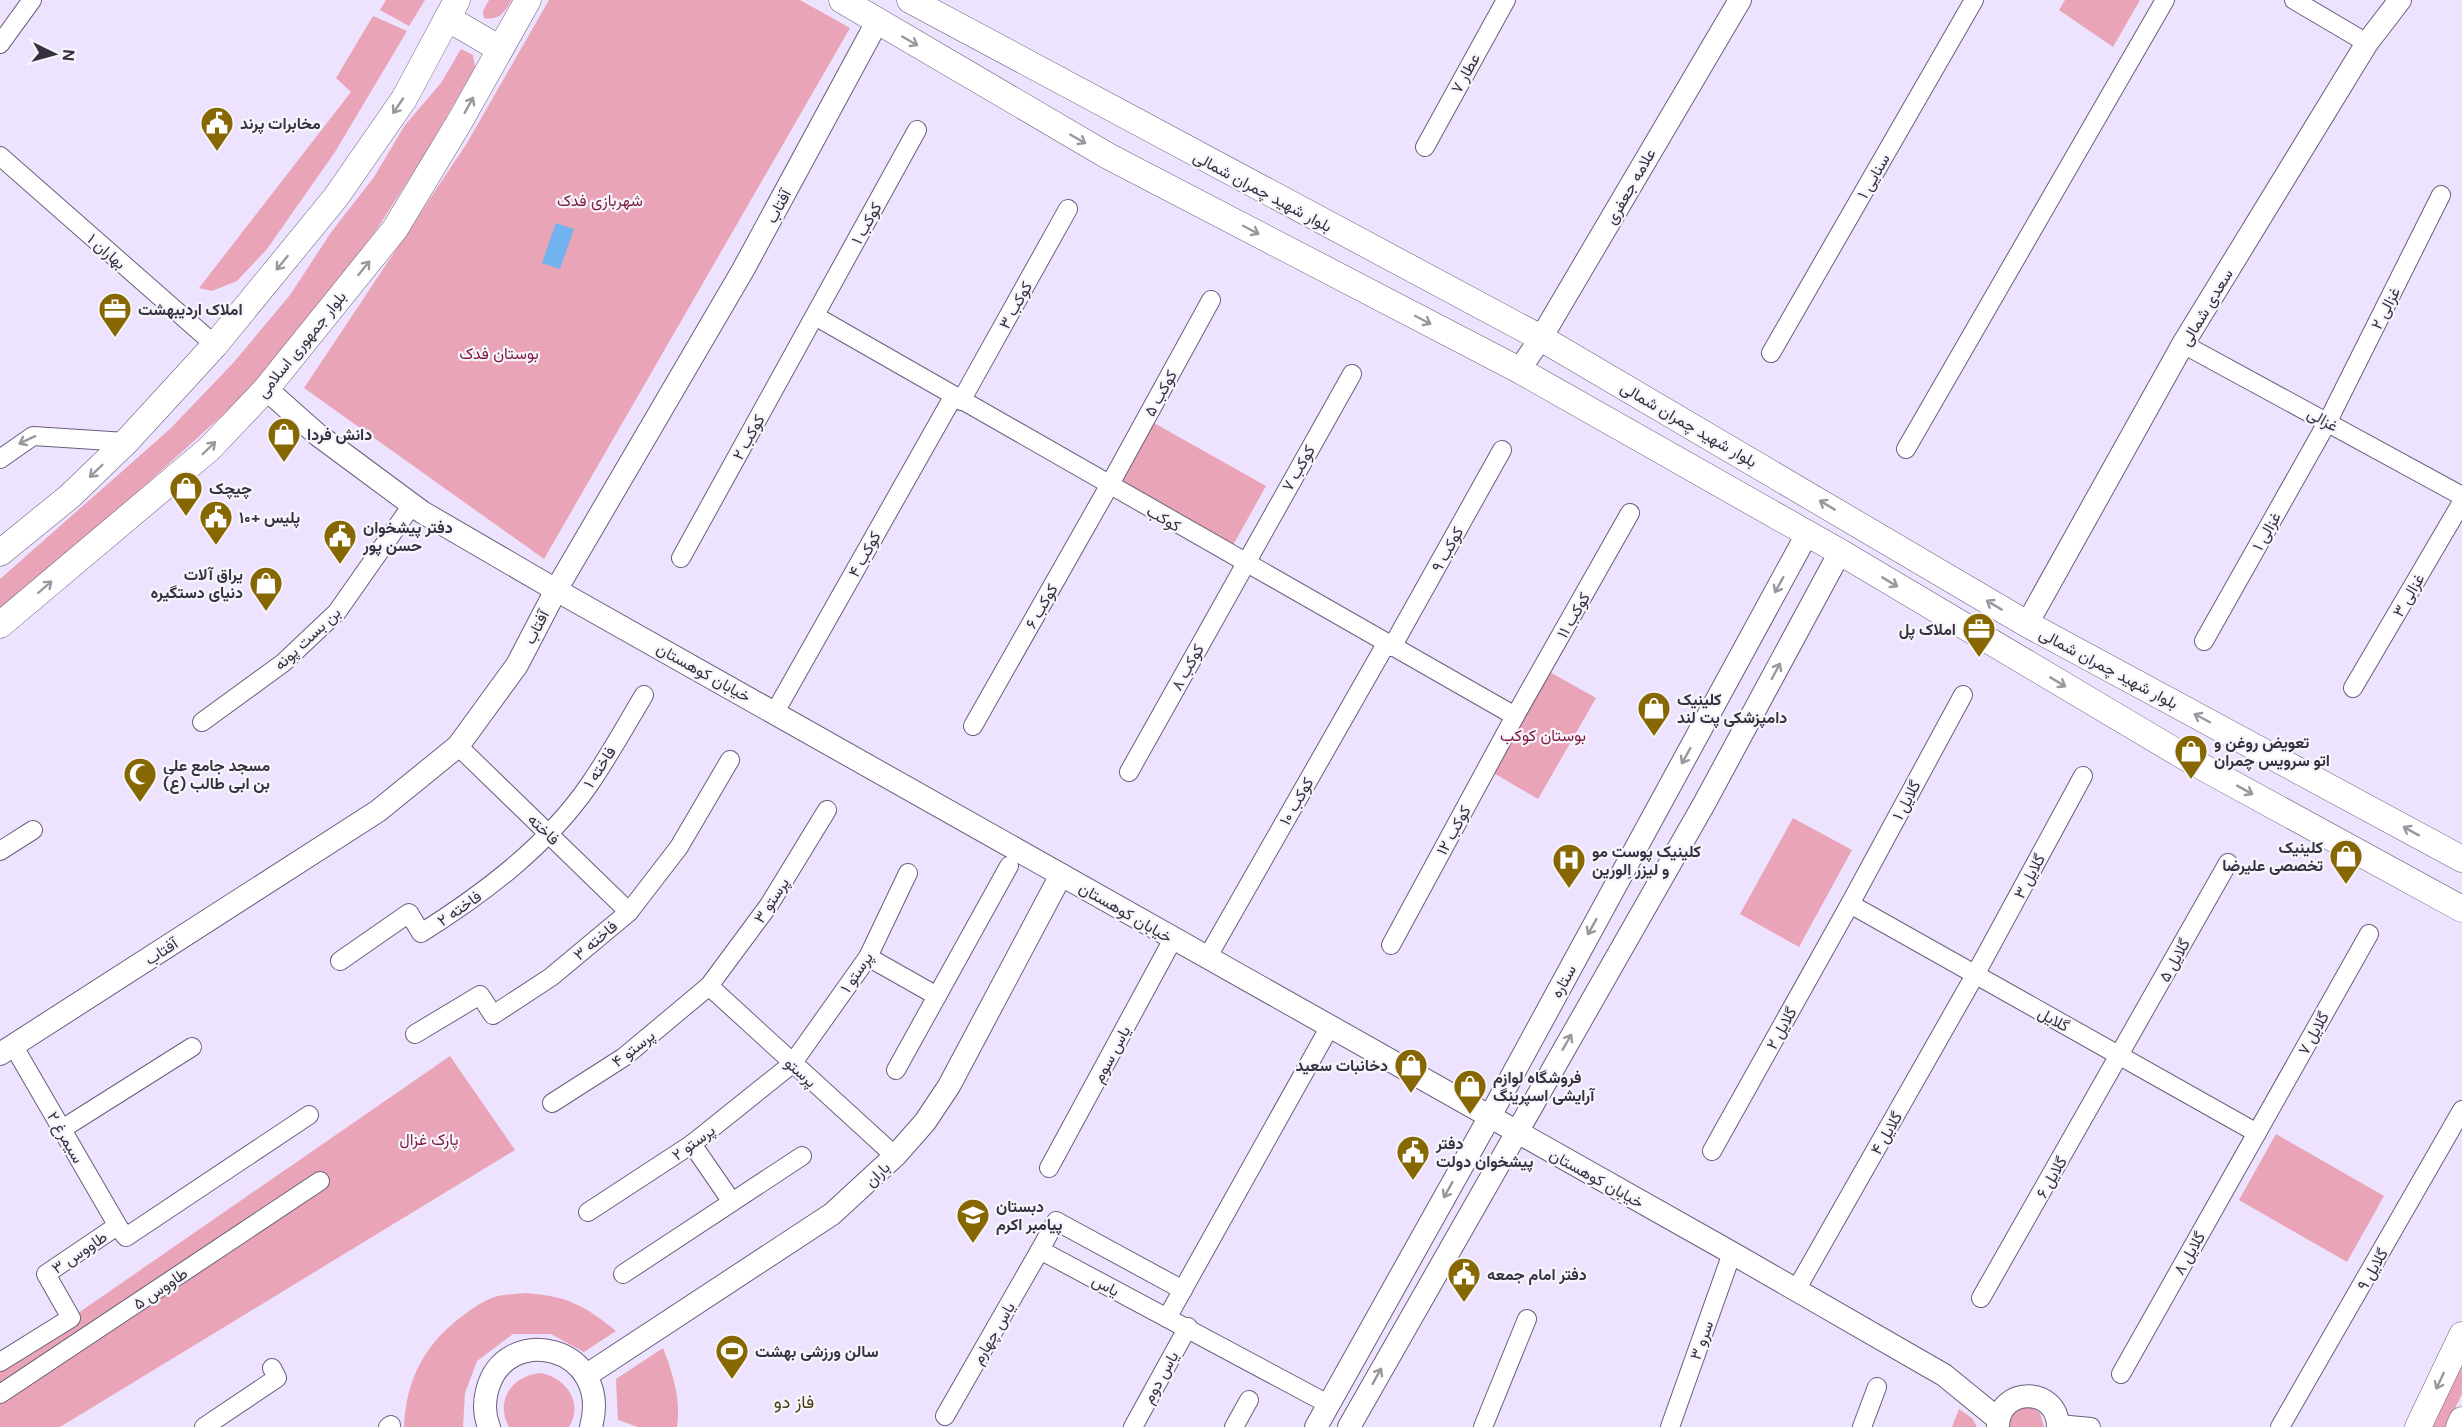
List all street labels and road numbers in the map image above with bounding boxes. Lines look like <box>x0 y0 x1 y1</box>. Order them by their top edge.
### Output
street label: عطار ۷ <box>1446 50 1485 97</box>
street label: علامه جعفری <box>1600 144 1661 228</box>
street label: بلوار شهید چمران شمالی <box>1189 146 1336 238</box>
street label: سنایی ۱ <box>1852 150 1895 203</box>
street label: آفتاب <box>761 185 797 227</box>
street label: کوکب ۱ <box>846 198 887 248</box>
street label: بهاران ۱ <box>83 229 130 274</box>
street label: سعدی شمالی <box>2175 265 2238 350</box>
street label: کوکب ۳ <box>994 278 1037 333</box>
street label: غزالی ۲ <box>2366 284 2405 333</box>
street label: بلوار جمهوری اسلامی <box>252 287 351 402</box>
street label: کوکب ۵ <box>1139 366 1182 420</box>
street label: بلوار شهید چمران شمالی <box>1616 377 1761 473</box>
street label: غزالی <box>2304 402 2342 436</box>
street label: کوکب ۲ <box>727 411 769 464</box>
street label: کوکب ۷ <box>1277 441 1320 495</box>
street label: کوکب <box>1143 500 1185 537</box>
street label: غزالی ۱ <box>2247 508 2286 554</box>
street label: کوکب ۹ <box>1427 523 1468 575</box>
street label: کوکب ۴ <box>843 527 886 581</box>
street label: غزالی ۳ <box>2388 570 2429 621</box>
street label: کوکب ۶ <box>1020 580 1063 632</box>
street label: کوکب ۱۱ <box>1552 588 1595 642</box>
street label: بن بست پونه <box>270 602 346 675</box>
street label: آفتاب <box>519 606 554 648</box>
street label: بلوار شهید چمران شمالی <box>2035 623 2182 715</box>
street label: خیابان کوهستان <box>653 638 755 707</box>
street label: کوکب ۸ <box>1166 640 1209 694</box>
street label: فاخته ۱ <box>578 742 621 792</box>
street label: کوکب ۱۰ <box>1274 774 1318 829</box>
street label: گلایل ۱ <box>1887 777 1926 824</box>
street label: کوکب ۱۲ <box>1431 802 1476 859</box>
street label: فاخته <box>523 809 564 850</box>
street label: گلایل ۳ <box>2009 850 2050 902</box>
street label: پرستو ۳ <box>749 873 795 928</box>
street label: خیابان کوهستان <box>1075 877 1177 948</box>
street label: فاخته ۲ <box>433 886 485 931</box>
street label: فاخته ۳ <box>569 916 622 965</box>
street label: آفتاب <box>141 932 183 970</box>
street label: گلایل ۵ <box>2154 935 2195 986</box>
street label: پرستو ۱ <box>835 948 878 997</box>
street label: ستاره <box>1546 961 1581 1001</box>
street label: گلایل <box>2034 1002 2073 1037</box>
street label: گلایل ۲ <box>1761 1003 1802 1053</box>
street label: گلایل ۷ <box>2293 1008 2334 1059</box>
street label: یاس سوم <box>1088 1022 1135 1086</box>
street label: پرستو ۴ <box>607 1025 660 1073</box>
street label: پرستو <box>780 1053 821 1093</box>
street label: سیمرغ ۲ <box>42 1108 89 1167</box>
street label: گلایل ۴ <box>1866 1108 1907 1159</box>
street label: پرستو ۲ <box>667 1120 720 1166</box>
street label: خیابان کوهستان <box>1546 1144 1648 1213</box>
street label: گلایل ۶ <box>2031 1152 2072 1202</box>
street label: باران <box>860 1157 895 1192</box>
street label: طاووس ۳ <box>47 1226 111 1279</box>
street label: گلایل ۸ <box>2169 1228 2210 1279</box>
street label: گلایل ۹ <box>2352 1245 2393 1294</box>
street label: طاووس ۵ <box>129 1263 192 1314</box>
street label: یاس <box>1088 1270 1123 1301</box>
street label: یاس چهارم <box>967 1298 1021 1369</box>
street label: سرو ۳ <box>1685 1318 1718 1363</box>
street label: یاس دوم <box>1138 1347 1183 1407</box>

